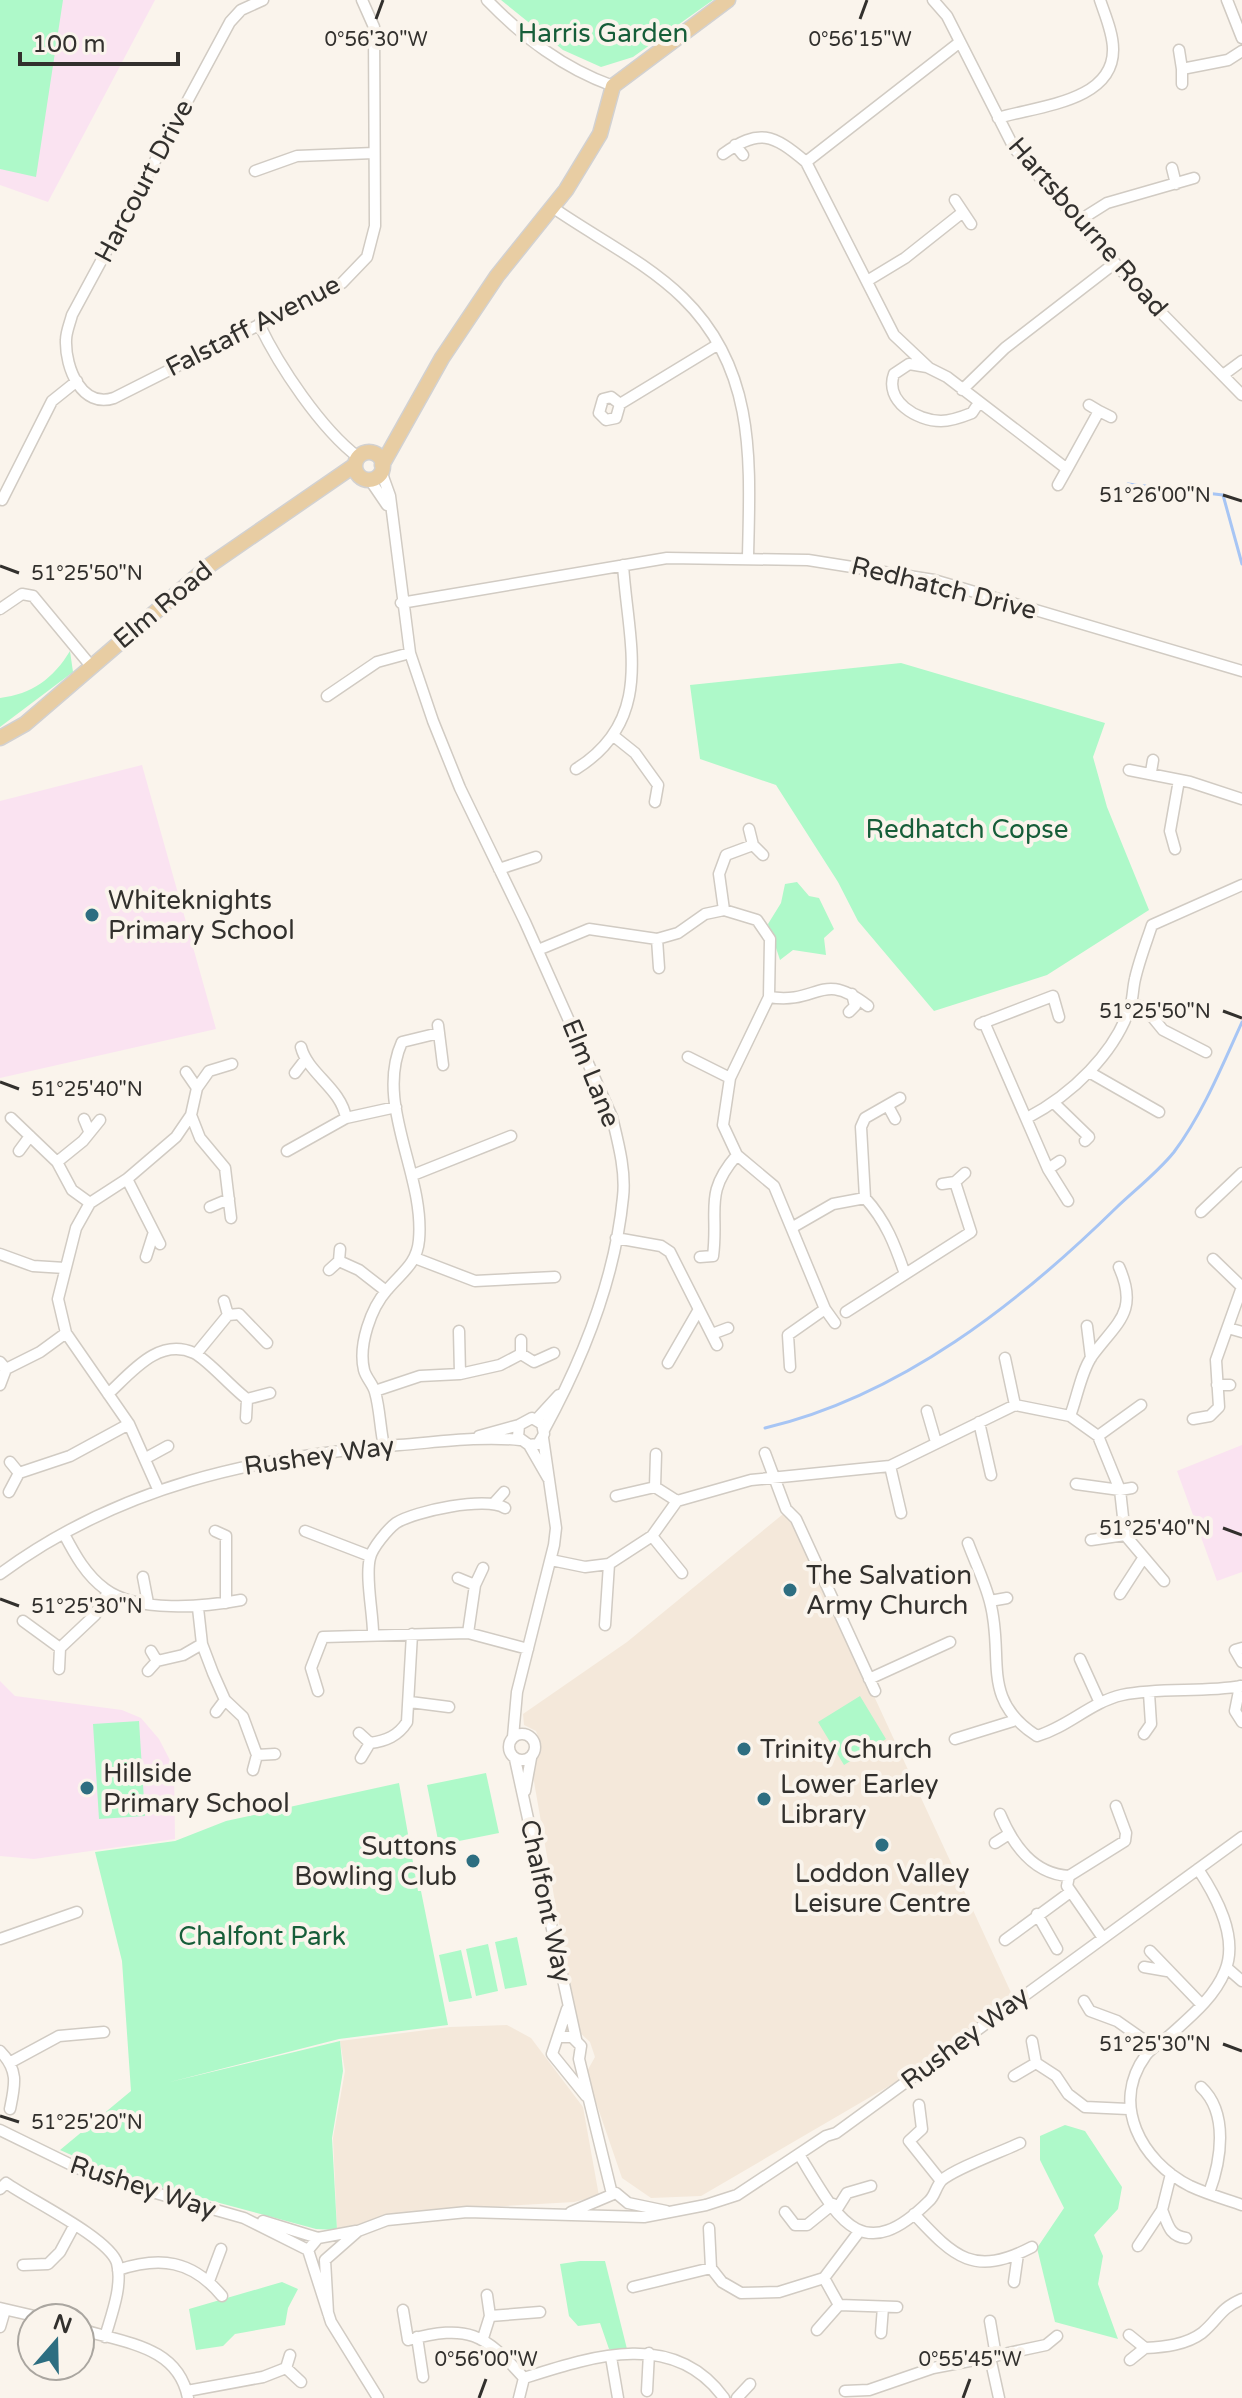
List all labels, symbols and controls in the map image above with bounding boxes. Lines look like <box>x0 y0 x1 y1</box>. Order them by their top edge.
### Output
scale bar <box>20 16 178 66</box>
park label: Harris Garden <box>518 18 688 49</box>
text: 0°56'30"W <box>324 28 428 52</box>
text: 0°56'15"W <box>808 28 912 52</box>
text: 100 m <box>32 30 106 59</box>
street label: Harcourt Drive <box>88 94 200 268</box>
street label: Hartsbourne Road <box>1002 131 1174 323</box>
street label: Falstaff Avenue <box>161 269 345 383</box>
text: 51°26'00"N <box>1099 484 1211 508</box>
street label: Redhatch Drive <box>848 550 1040 626</box>
street label: Elm Road <box>107 555 219 655</box>
text: 51°25'50"N <box>31 562 143 586</box>
park label: Redhatch Copse <box>865 814 1069 845</box>
place label: Whiteknights Primary School <box>108 885 295 946</box>
marker: Whiteknights Primary School <box>83 906 101 924</box>
text: 51°25'50"N <box>1099 1000 1211 1024</box>
street label: Elm Lane <box>555 1014 627 1132</box>
text: 51°25'40"N <box>31 1078 143 1102</box>
street label: Rushey Way <box>242 1430 396 1482</box>
text: 51°25'40"N <box>1099 1517 1211 1541</box>
place label: The Salvation Army Church <box>806 1560 972 1621</box>
marker: The Salvation Army Church <box>781 1581 799 1599</box>
text: 51°25'30"N <box>31 1595 143 1619</box>
place label: Trinity Church <box>760 1734 932 1765</box>
marker: Trinity Church <box>735 1740 753 1758</box>
place label: Hillside Primary School <box>103 1758 290 1819</box>
place label: Lower Earley Library <box>780 1769 938 1830</box>
marker: Hillside Primary School <box>78 1779 96 1797</box>
marker: Lower Earley Library <box>755 1790 773 1808</box>
street label: Chalfont Way <box>514 1817 578 1985</box>
place label: Suttons Bowling Club <box>294 1831 457 1892</box>
marker: Loddon Valley Leisure Centre <box>873 1836 891 1854</box>
marker: Suttons Bowling Club <box>464 1852 482 1870</box>
place label: Loddon Valley Leisure Centre <box>793 1858 971 1919</box>
park label: Chalfont Park <box>178 1921 346 1952</box>
street label: Rushey Way <box>895 1980 1035 2096</box>
text: 51°25'30"N <box>1099 2033 1211 2057</box>
text: 51°25'20"N <box>31 2111 143 2135</box>
street label: Rushey Way <box>66 2149 220 2225</box>
north arrow <box>16 2302 96 2382</box>
text: N <box>50 2309 75 2339</box>
text: 0°56'00"W <box>434 2348 538 2372</box>
text: 0°55'45"W <box>918 2348 1022 2372</box>

